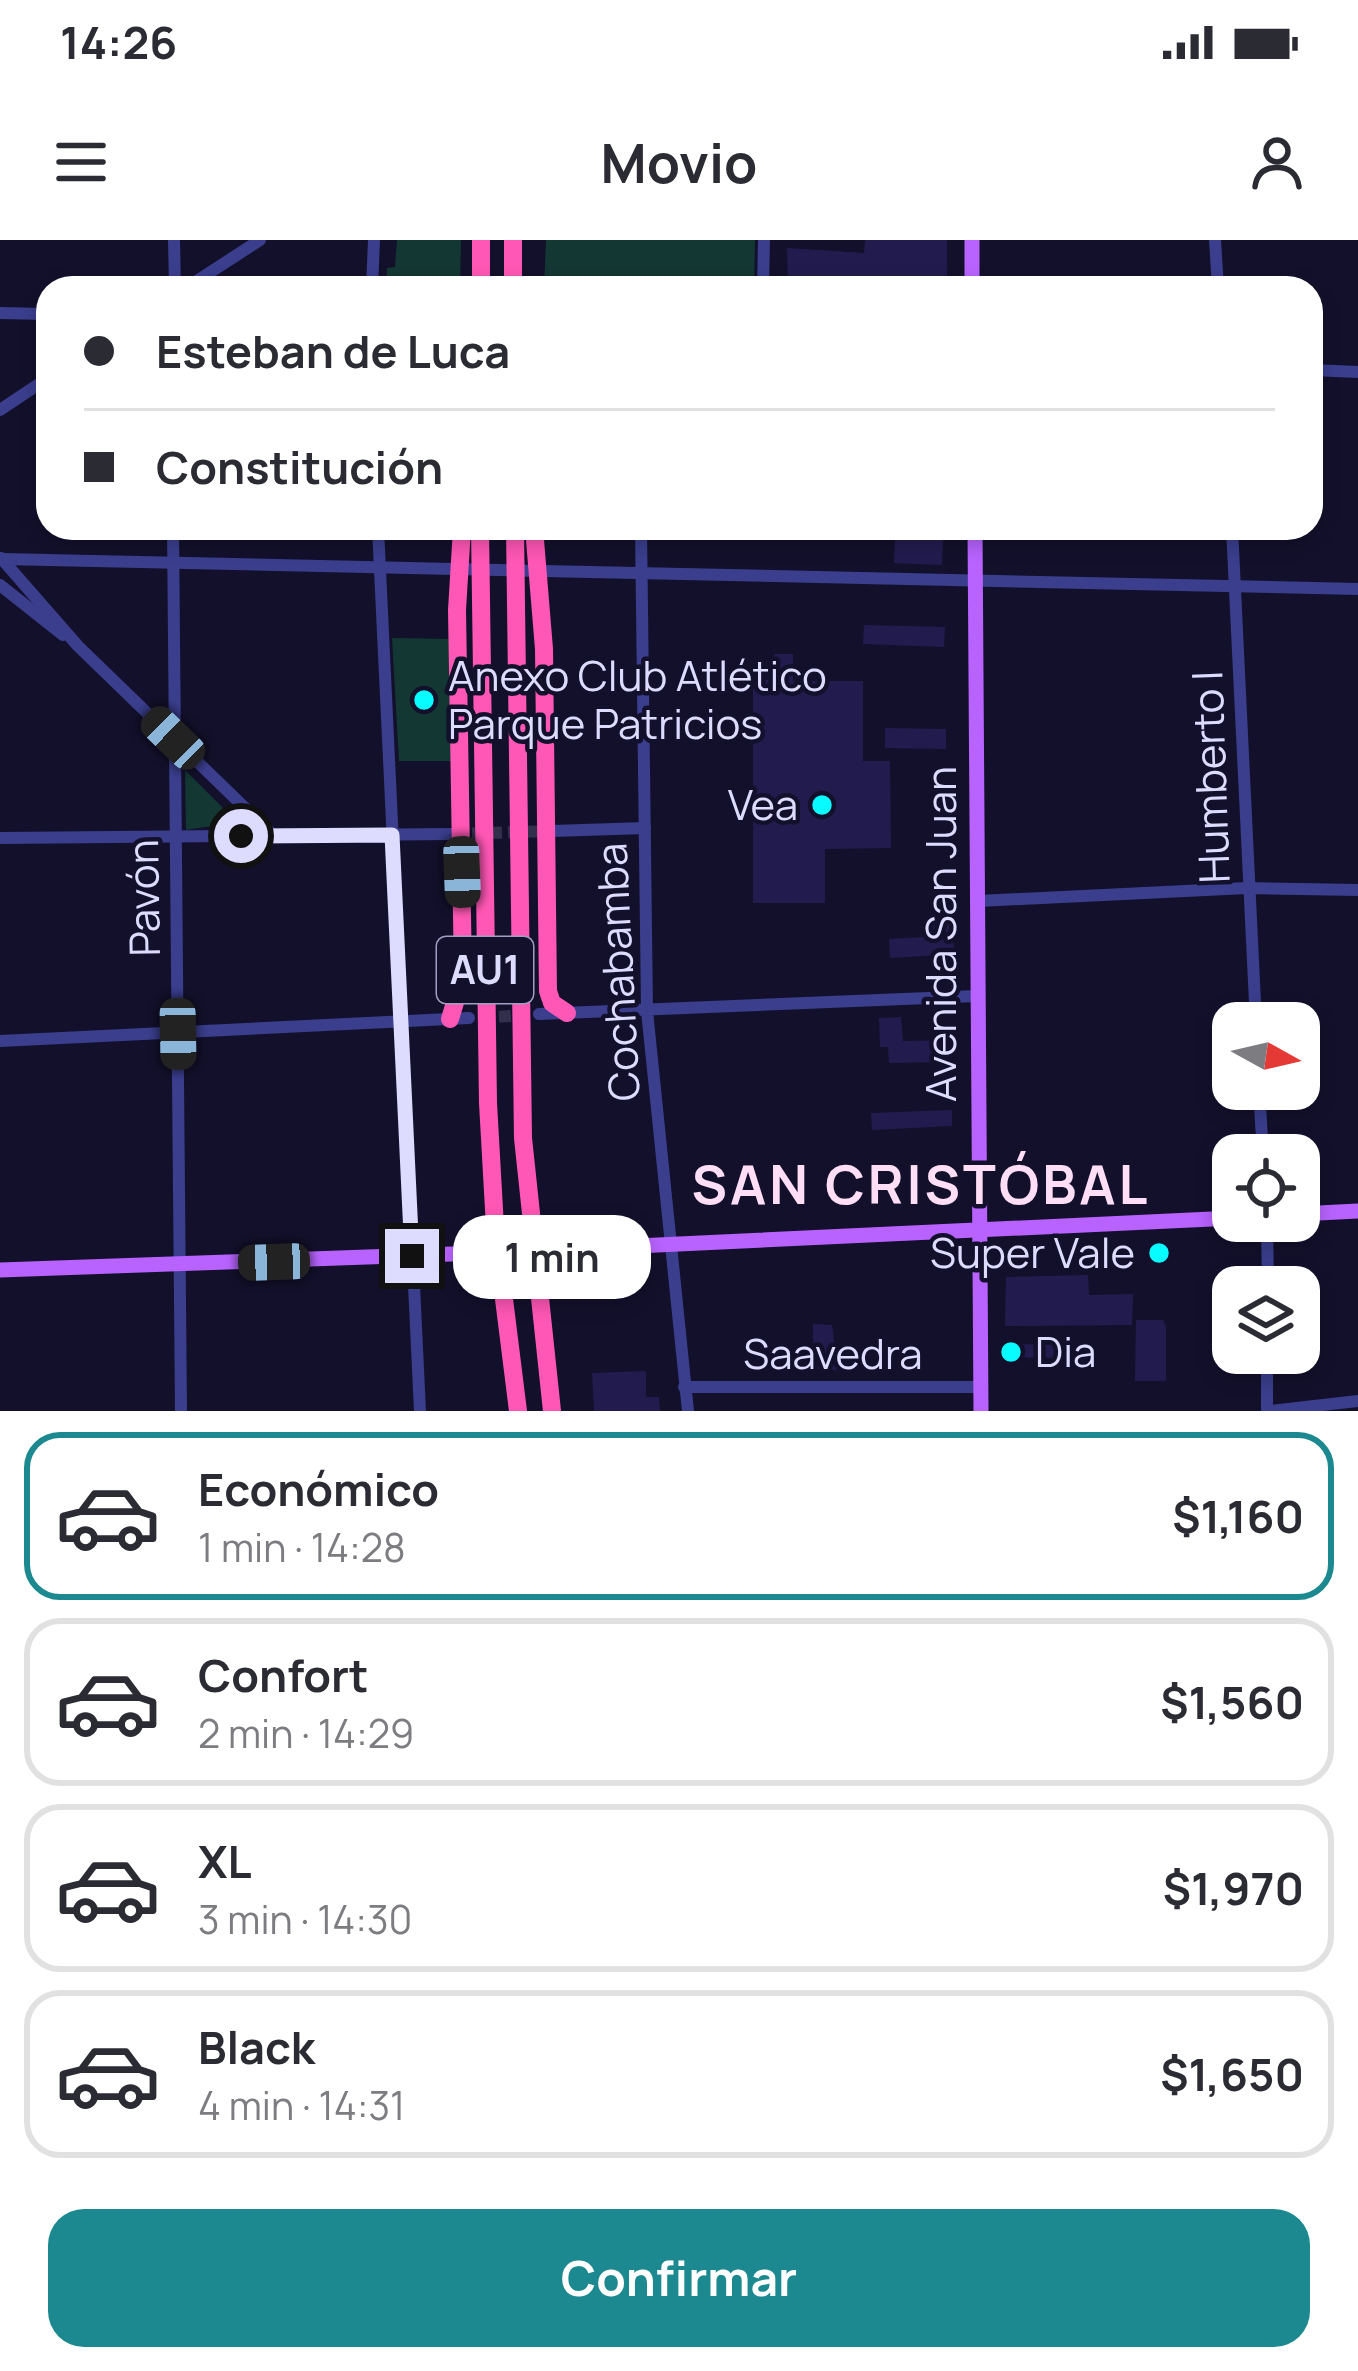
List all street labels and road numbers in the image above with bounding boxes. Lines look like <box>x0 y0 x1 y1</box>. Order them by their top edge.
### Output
street label: Humberto I <box>1177 670 1243 884</box>
street label: Avenida San Juan <box>911 766 969 1102</box>
street label: Pavón <box>113 839 173 957</box>
street label: Cochabamba <box>581 841 653 1103</box>
road number: AU1 <box>437 937 533 1003</box>
street label: Saavedra <box>743 1324 923 1382</box>

